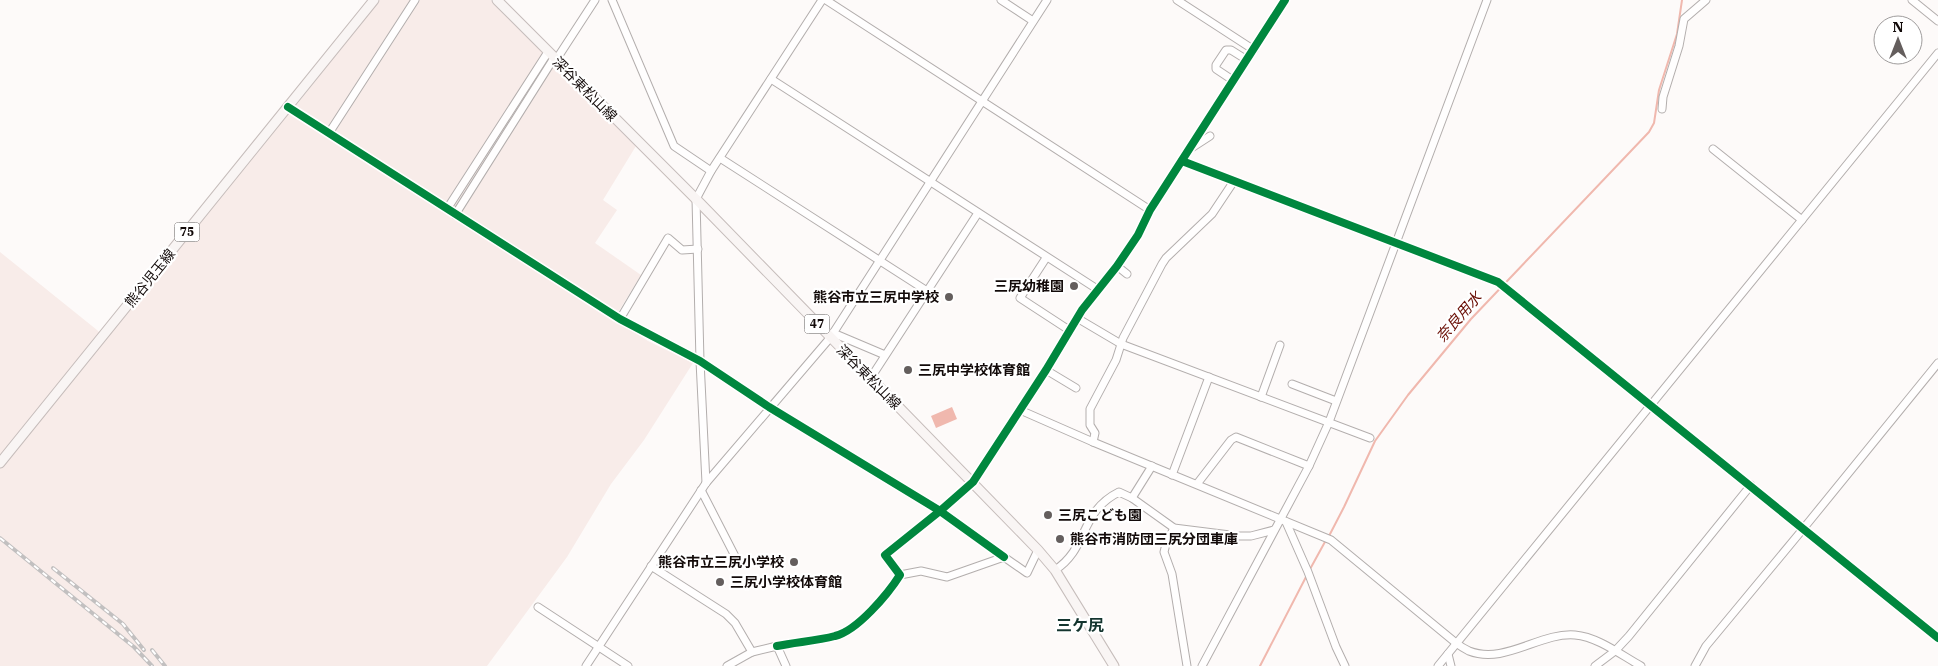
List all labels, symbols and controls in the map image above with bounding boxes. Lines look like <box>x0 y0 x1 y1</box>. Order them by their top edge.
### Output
north arrow <box>1873 15 1923 65</box>
text: N <box>1892 18 1904 36</box>
street label: 深谷東松山線 <box>549 53 621 125</box>
road number: 75 <box>174 222 200 242</box>
street label: 熊谷児玉線 <box>121 245 179 311</box>
place label: 三尻幼稚園 <box>994 277 1064 295</box>
marker: 三尻幼稚園 <box>1068 280 1080 292</box>
water label: 奈良用水 <box>1432 286 1487 346</box>
place label: 熊谷市立三尻中学校 <box>813 288 939 306</box>
marker: 熊谷市立三尻中学校 <box>943 291 955 303</box>
road number: 47 <box>804 314 830 334</box>
street label: 深谷東松山線 <box>833 341 905 413</box>
place label: 三尻中学校体育館 <box>918 361 1030 379</box>
marker: 三尻中学校体育館 <box>902 364 914 376</box>
place label: 三尻こども園 <box>1058 506 1142 524</box>
marker: 三尻こども園 <box>1042 509 1054 521</box>
place label: 熊谷市消防団三尻分団車庫 <box>1070 530 1238 548</box>
marker: 熊谷市消防団三尻分団車庫 <box>1054 533 1066 545</box>
place label: 熊谷市立三尻小学校 <box>658 553 784 571</box>
marker: 熊谷市立三尻小学校 <box>788 556 800 568</box>
place label: 三尻小学校体育館 <box>730 573 842 591</box>
marker: 三尻小学校体育館 <box>714 576 726 588</box>
district label: 三ケ尻 <box>1056 615 1104 635</box>

